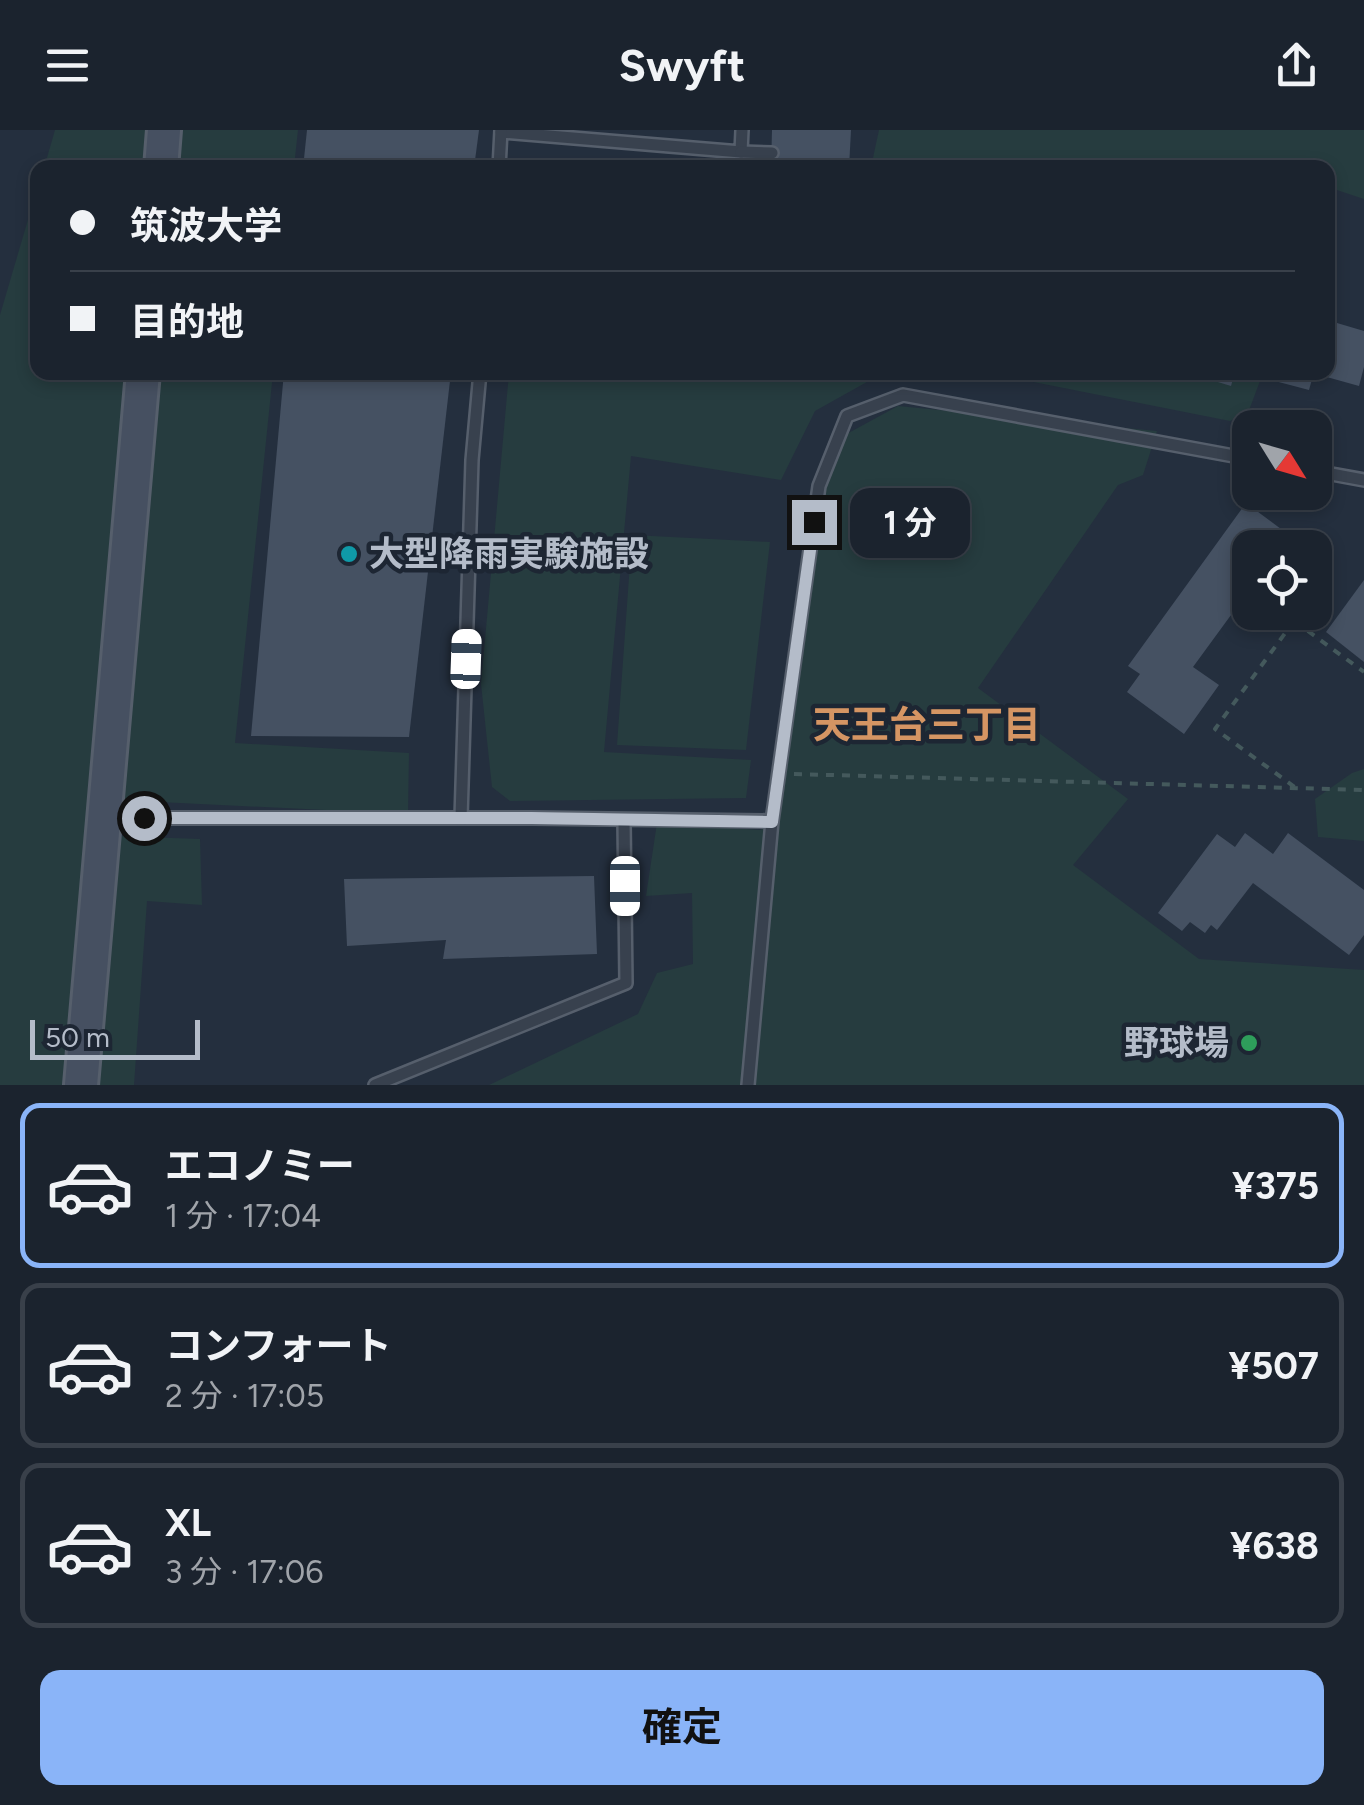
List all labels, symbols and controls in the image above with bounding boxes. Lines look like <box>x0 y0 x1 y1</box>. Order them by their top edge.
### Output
icon: menu <box>40 38 95 93</box>
text: Swyft <box>619 38 745 92</box>
icon: share <box>1269 38 1324 93</box>
text: 筑波大学 <box>130 203 282 249</box>
text: 目的地 <box>130 299 244 345</box>
north arrow <box>1232 410 1332 510</box>
map controls <box>1232 410 1332 630</box>
callout: 1 分 <box>849 487 969 557</box>
route end <box>792 500 837 545</box>
text: 1 分 <box>883 504 937 542</box>
button: locate <box>1232 530 1332 630</box>
place label: 大型降雨実験施設 <box>369 533 649 575</box>
marker: 大型降雨実験施設 <box>338 543 360 565</box>
car <box>450 628 482 690</box>
district label: 天王台三丁目 <box>813 702 1041 748</box>
route start <box>122 796 167 841</box>
car <box>610 856 640 916</box>
scale bar <box>30 1015 200 1060</box>
text: 50 m <box>45 1020 110 1054</box>
place label: 野球場 <box>1124 1022 1229 1064</box>
marker: 野球場 <box>1238 1032 1260 1054</box>
icon: car <box>45 1141 135 1231</box>
text: エコノミー <box>165 1143 355 1189</box>
text: ¥375 <box>1232 1163 1319 1209</box>
text: 1 分 · 17:04 <box>165 1197 321 1235</box>
icon: car <box>45 1321 135 1411</box>
text: コンフォート <box>165 1323 392 1369</box>
text: ¥507 <box>1229 1343 1319 1389</box>
text: 2 分 · 17:05 <box>165 1377 324 1415</box>
text: XL <box>165 1500 211 1546</box>
icon: car <box>45 1501 135 1591</box>
text: ¥638 <box>1230 1523 1319 1569</box>
text: 3 分 · 17:06 <box>165 1553 323 1591</box>
button: 確定 <box>40 1670 1324 1785</box>

